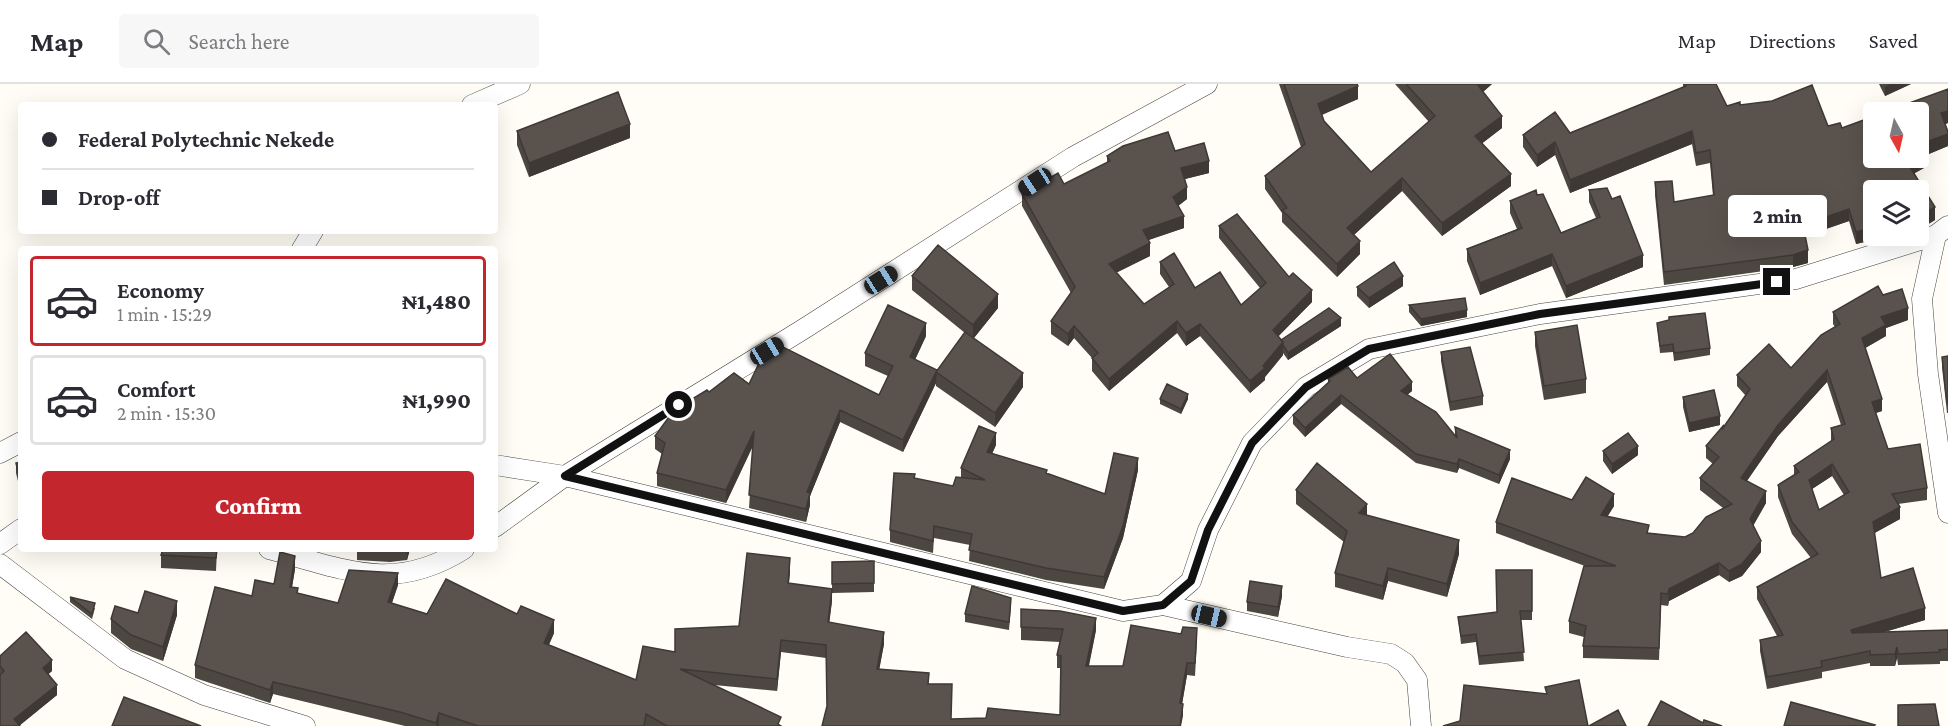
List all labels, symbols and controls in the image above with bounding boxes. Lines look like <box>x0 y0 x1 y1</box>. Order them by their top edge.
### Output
search box <box>119 14 539 68</box>
icon: search <box>140 25 173 58</box>
text: Map <box>30 26 83 57</box>
text: Search here <box>188 29 289 54</box>
text: Map <box>1678 29 1716 53</box>
text: Directions <box>1749 29 1836 53</box>
text: Saved <box>1869 29 1918 53</box>
north arrow <box>1863 102 1929 168</box>
map controls <box>1863 102 1929 246</box>
text: Federal Polytechnic Nekede <box>78 127 334 152</box>
car <box>1015 165 1055 199</box>
button: layers <box>1863 180 1929 246</box>
text: Drop-off <box>78 185 160 210</box>
callout: 2 min <box>1728 195 1826 237</box>
text: 2 min <box>1753 205 1802 227</box>
car <box>861 263 901 297</box>
route end <box>1763 268 1790 295</box>
icon: car <box>45 274 99 328</box>
text: Economy <box>117 278 204 303</box>
text: ₦1,480 <box>402 289 471 314</box>
text: 1 min · 15:29 <box>117 303 212 325</box>
car <box>747 334 787 368</box>
icon: car <box>45 373 99 427</box>
text: Comfort <box>117 377 195 402</box>
text: ₦1,990 <box>403 388 471 413</box>
route start <box>665 391 692 418</box>
text: 2 min · 15:30 <box>117 402 216 424</box>
button: Confirm <box>42 471 474 540</box>
car <box>1189 603 1229 629</box>

